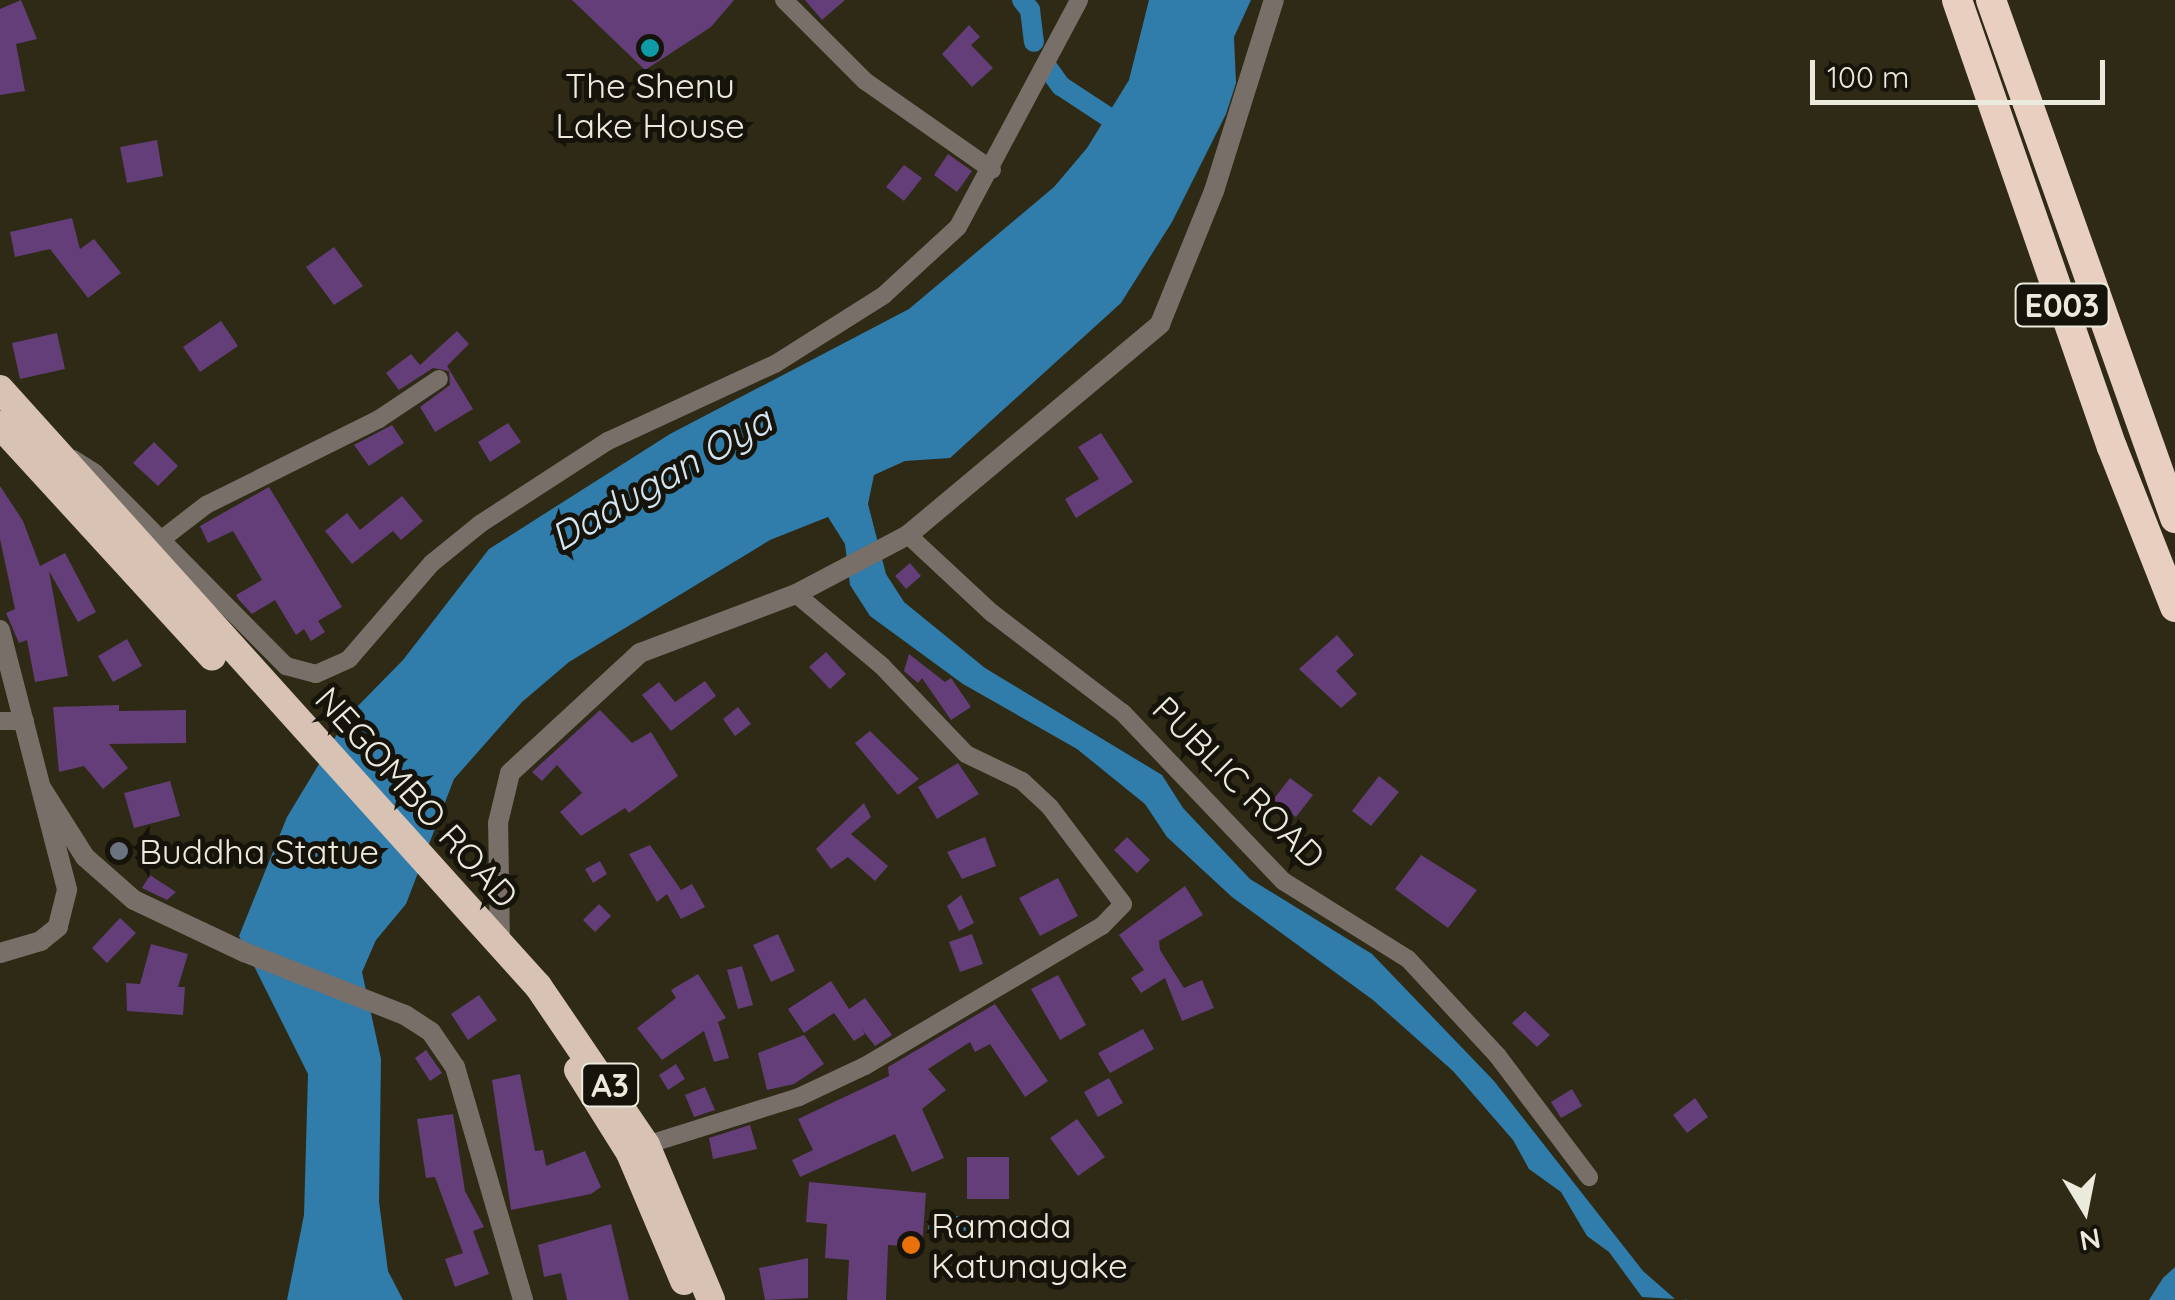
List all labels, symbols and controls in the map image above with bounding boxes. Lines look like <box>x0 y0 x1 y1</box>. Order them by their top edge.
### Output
marker: The Shenu Lake House <box>639 37 661 59</box>
scale bar <box>1815 40 2110 102</box>
text: 100 m <box>1827 58 1909 96</box>
place label: The Shenu Lake House <box>555 64 745 146</box>
road number: E003 <box>2014 278 2110 332</box>
water label: Dadugan Oya <box>542 397 780 561</box>
street label: NEGOMBO ROAD <box>307 678 527 916</box>
street label: PUBLIC ROAD <box>1144 687 1334 877</box>
place label: Buddha Statue <box>139 830 379 872</box>
marker: Buddha Statue <box>108 840 130 862</box>
road number: A3 <box>580 1058 640 1112</box>
north arrow <box>2035 1160 2135 1260</box>
place label: Ramada Katunayake <box>931 1204 1128 1286</box>
text: N <box>2077 1221 2103 1259</box>
marker: Ramada Katunayake <box>900 1234 922 1256</box>

